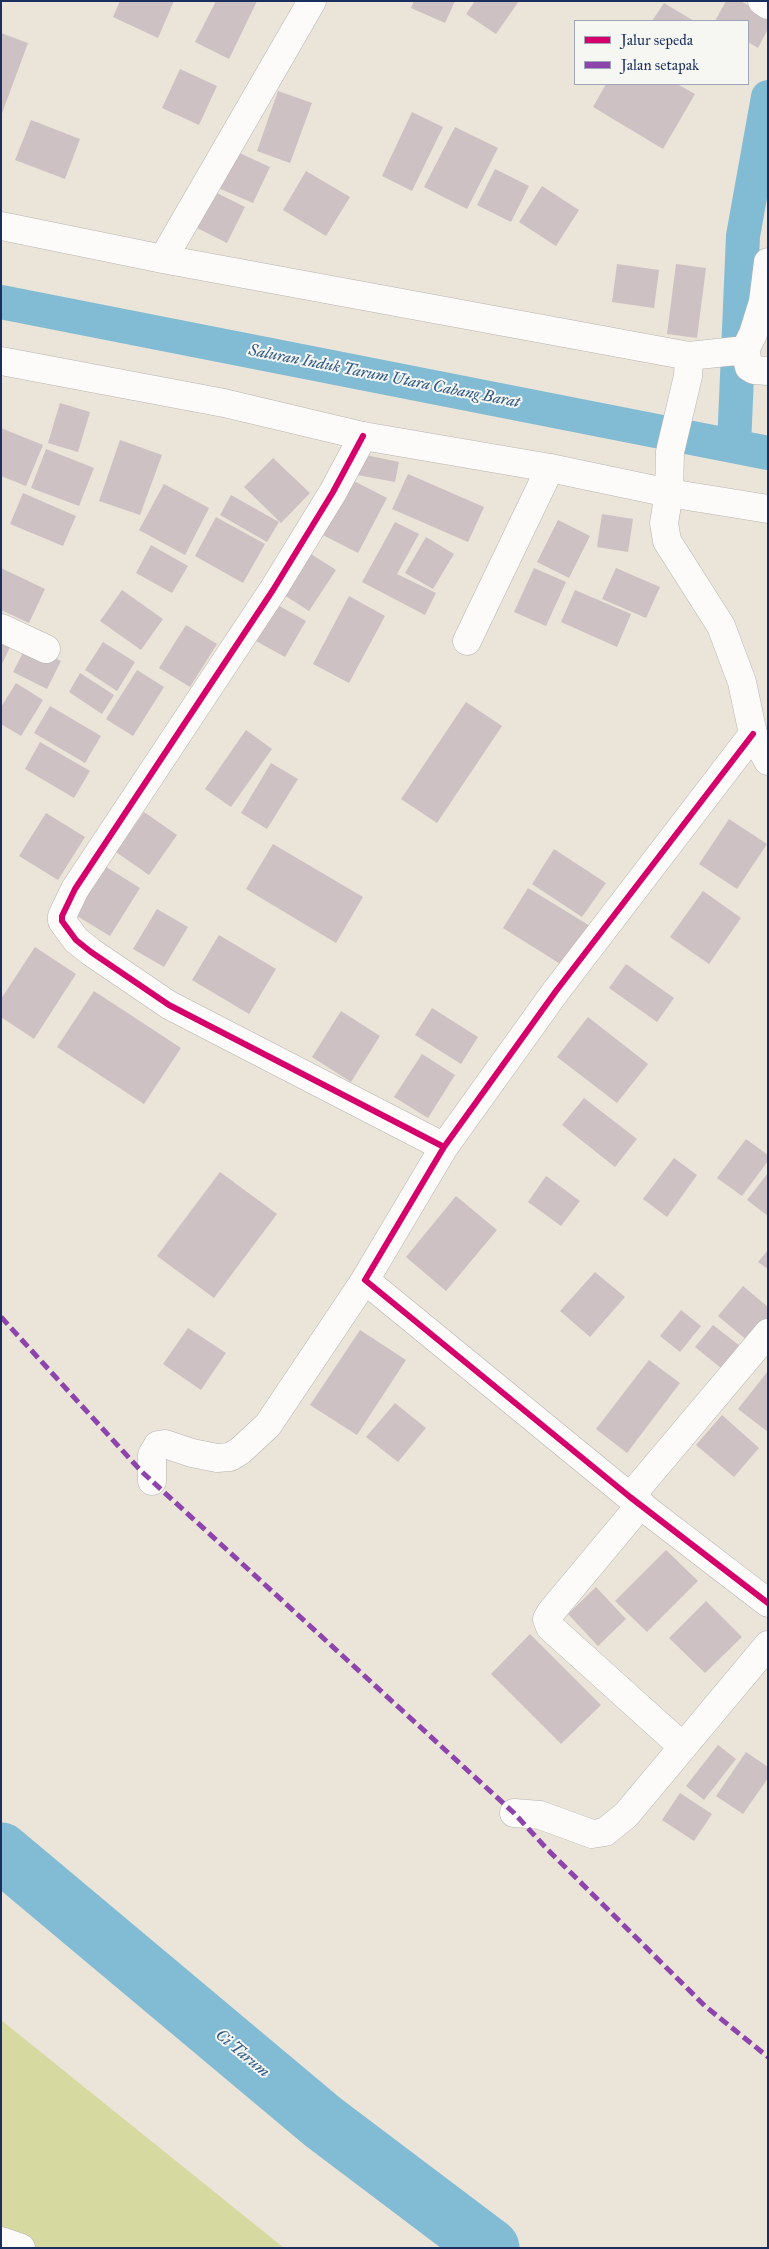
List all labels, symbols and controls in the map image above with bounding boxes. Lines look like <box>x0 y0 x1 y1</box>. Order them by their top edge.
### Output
legend <box>574 20 749 85</box>
text: Jalur sepeda <box>621 31 693 49</box>
text: Jalan setapak <box>621 56 699 74</box>
water label: Saluran Induk Tarum Utara Cabang Barat <box>247 341 521 413</box>
water label: Ci Tarum <box>211 2026 273 2082</box>

